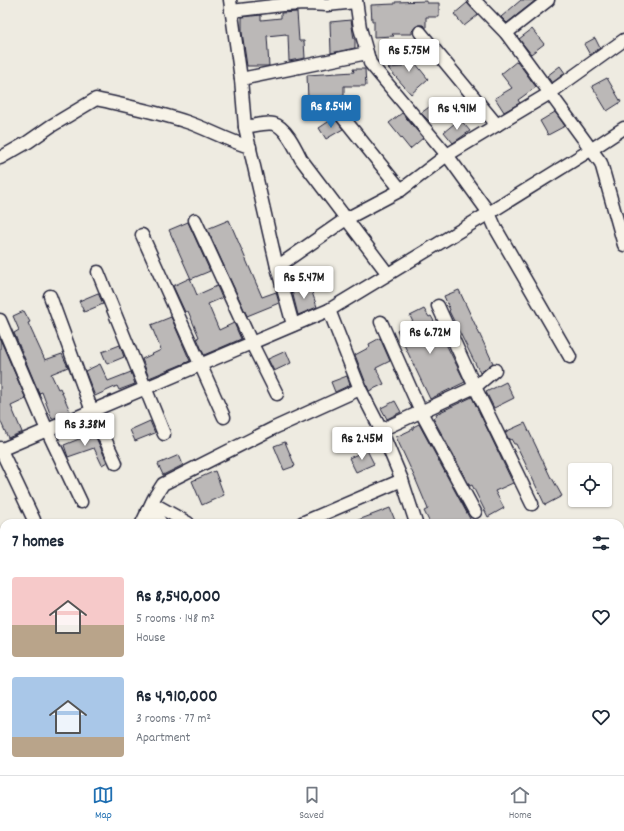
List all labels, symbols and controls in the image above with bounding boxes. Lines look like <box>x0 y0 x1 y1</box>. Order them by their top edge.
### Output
pin: Rs 5.75M <box>368 39 450 73</box>
text: Rs 5.75M <box>388 42 430 61</box>
pin: Rs 8.54M <box>290 95 372 129</box>
pin: Rs 4.91M <box>416 97 498 131</box>
text: Rs 8.54M <box>310 98 352 117</box>
text: Rs 4.91M <box>438 100 476 119</box>
pin: Rs 5.47M <box>263 266 345 300</box>
text: Rs 5.47M <box>284 269 324 288</box>
pin: Rs 6.72M <box>389 321 471 355</box>
text: Rs 6.72M <box>409 324 451 343</box>
pin: Rs 3.38M <box>44 413 126 447</box>
text: Rs 3.38M <box>64 416 106 435</box>
pin: Rs 2.45M <box>321 427 403 461</box>
text: Rs 2.45M <box>341 430 383 449</box>
map controls <box>568 463 612 507</box>
button: locate <box>568 463 612 507</box>
text: 7 homes <box>12 531 64 555</box>
icon: filters <box>590 532 612 554</box>
text: Rs 8,540,000 <box>136 586 221 610</box>
icon: home <box>44 593 92 641</box>
icon: heart <box>590 606 612 628</box>
text: 5 rooms · 148 m² <box>136 610 215 629</box>
text: House <box>136 629 165 648</box>
text: Rs 4,910,000 <box>136 686 217 710</box>
icon: home <box>44 693 92 741</box>
icon: heart <box>590 706 612 728</box>
text: 3 rooms · 77 m² <box>136 710 211 729</box>
text: Apartment <box>136 729 190 748</box>
tab: Map <box>92 784 114 824</box>
tab: Saved <box>299 784 324 824</box>
tab: Home <box>509 784 532 824</box>

